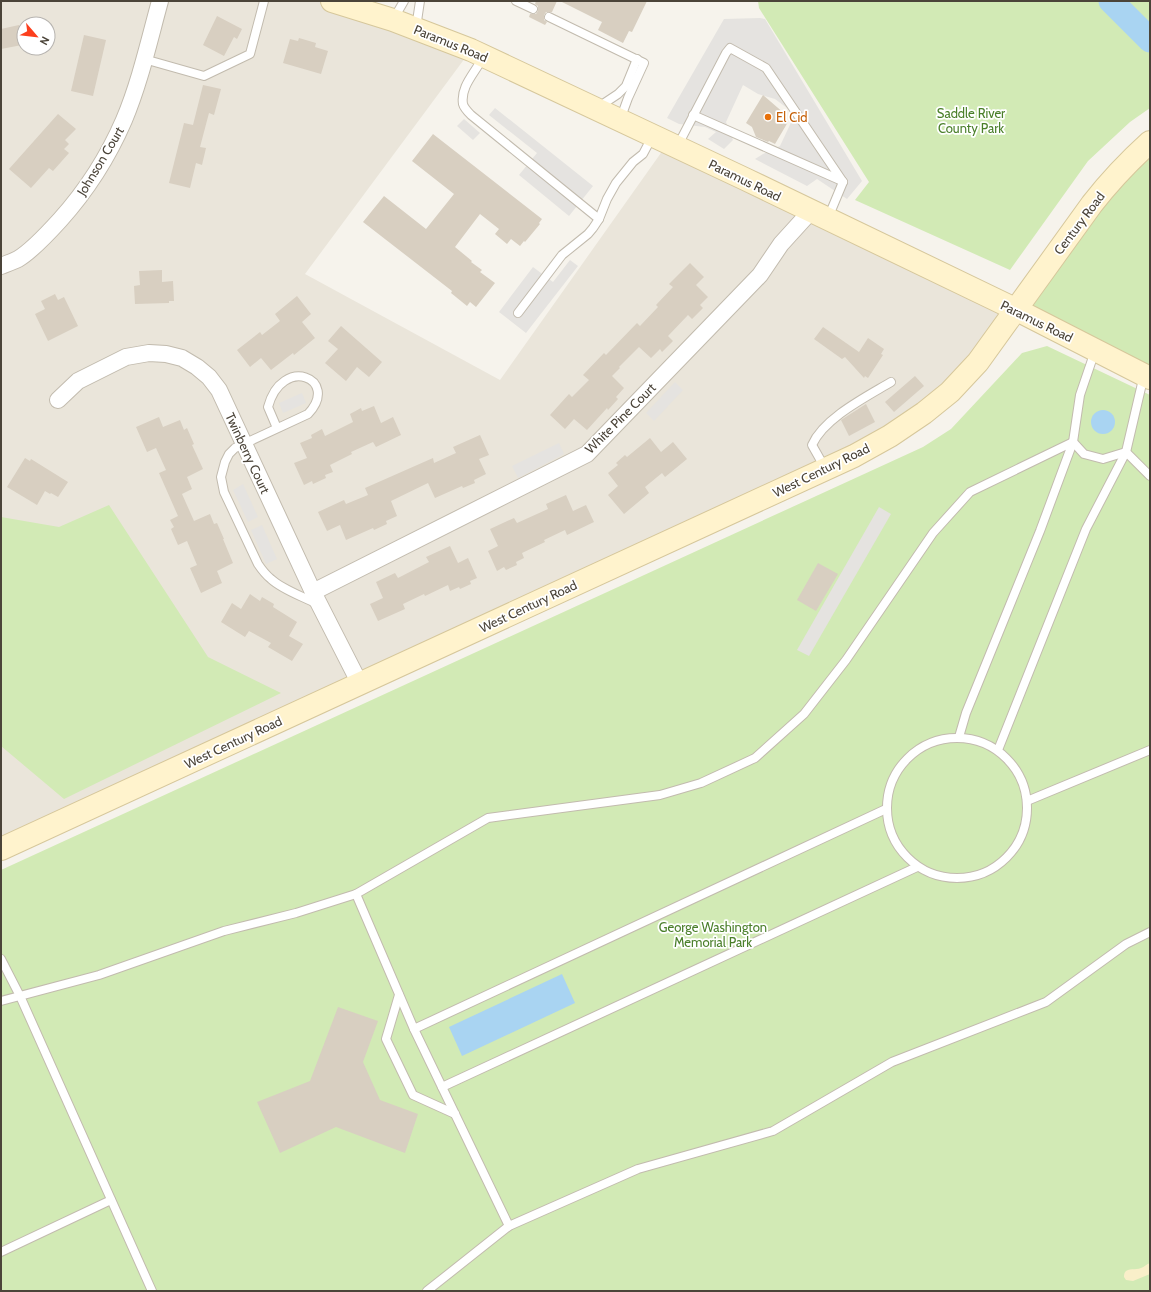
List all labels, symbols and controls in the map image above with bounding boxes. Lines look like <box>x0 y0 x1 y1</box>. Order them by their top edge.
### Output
north arrow <box>16 16 56 56</box>
street label: Paramus Road <box>412 21 490 65</box>
text: N <box>37 34 53 47</box>
park label: Saddle River County Park <box>937 105 1006 136</box>
place label: El Cid <box>776 109 808 125</box>
marker: El Cid <box>763 112 773 122</box>
street label: Johnson Court <box>73 123 127 199</box>
street label: Paramus Road <box>706 156 784 204</box>
street label: Century Road <box>1050 188 1108 258</box>
street label: Paramus Road <box>998 297 1076 345</box>
street label: White Pine Court <box>581 379 659 457</box>
street label: Twinberry Court <box>222 410 274 496</box>
street label: West Century Road <box>770 440 872 500</box>
street label: West Century Road <box>477 576 579 636</box>
street label: West Century Road <box>182 712 284 772</box>
park label: George Washington Memorial Park <box>659 919 767 950</box>

